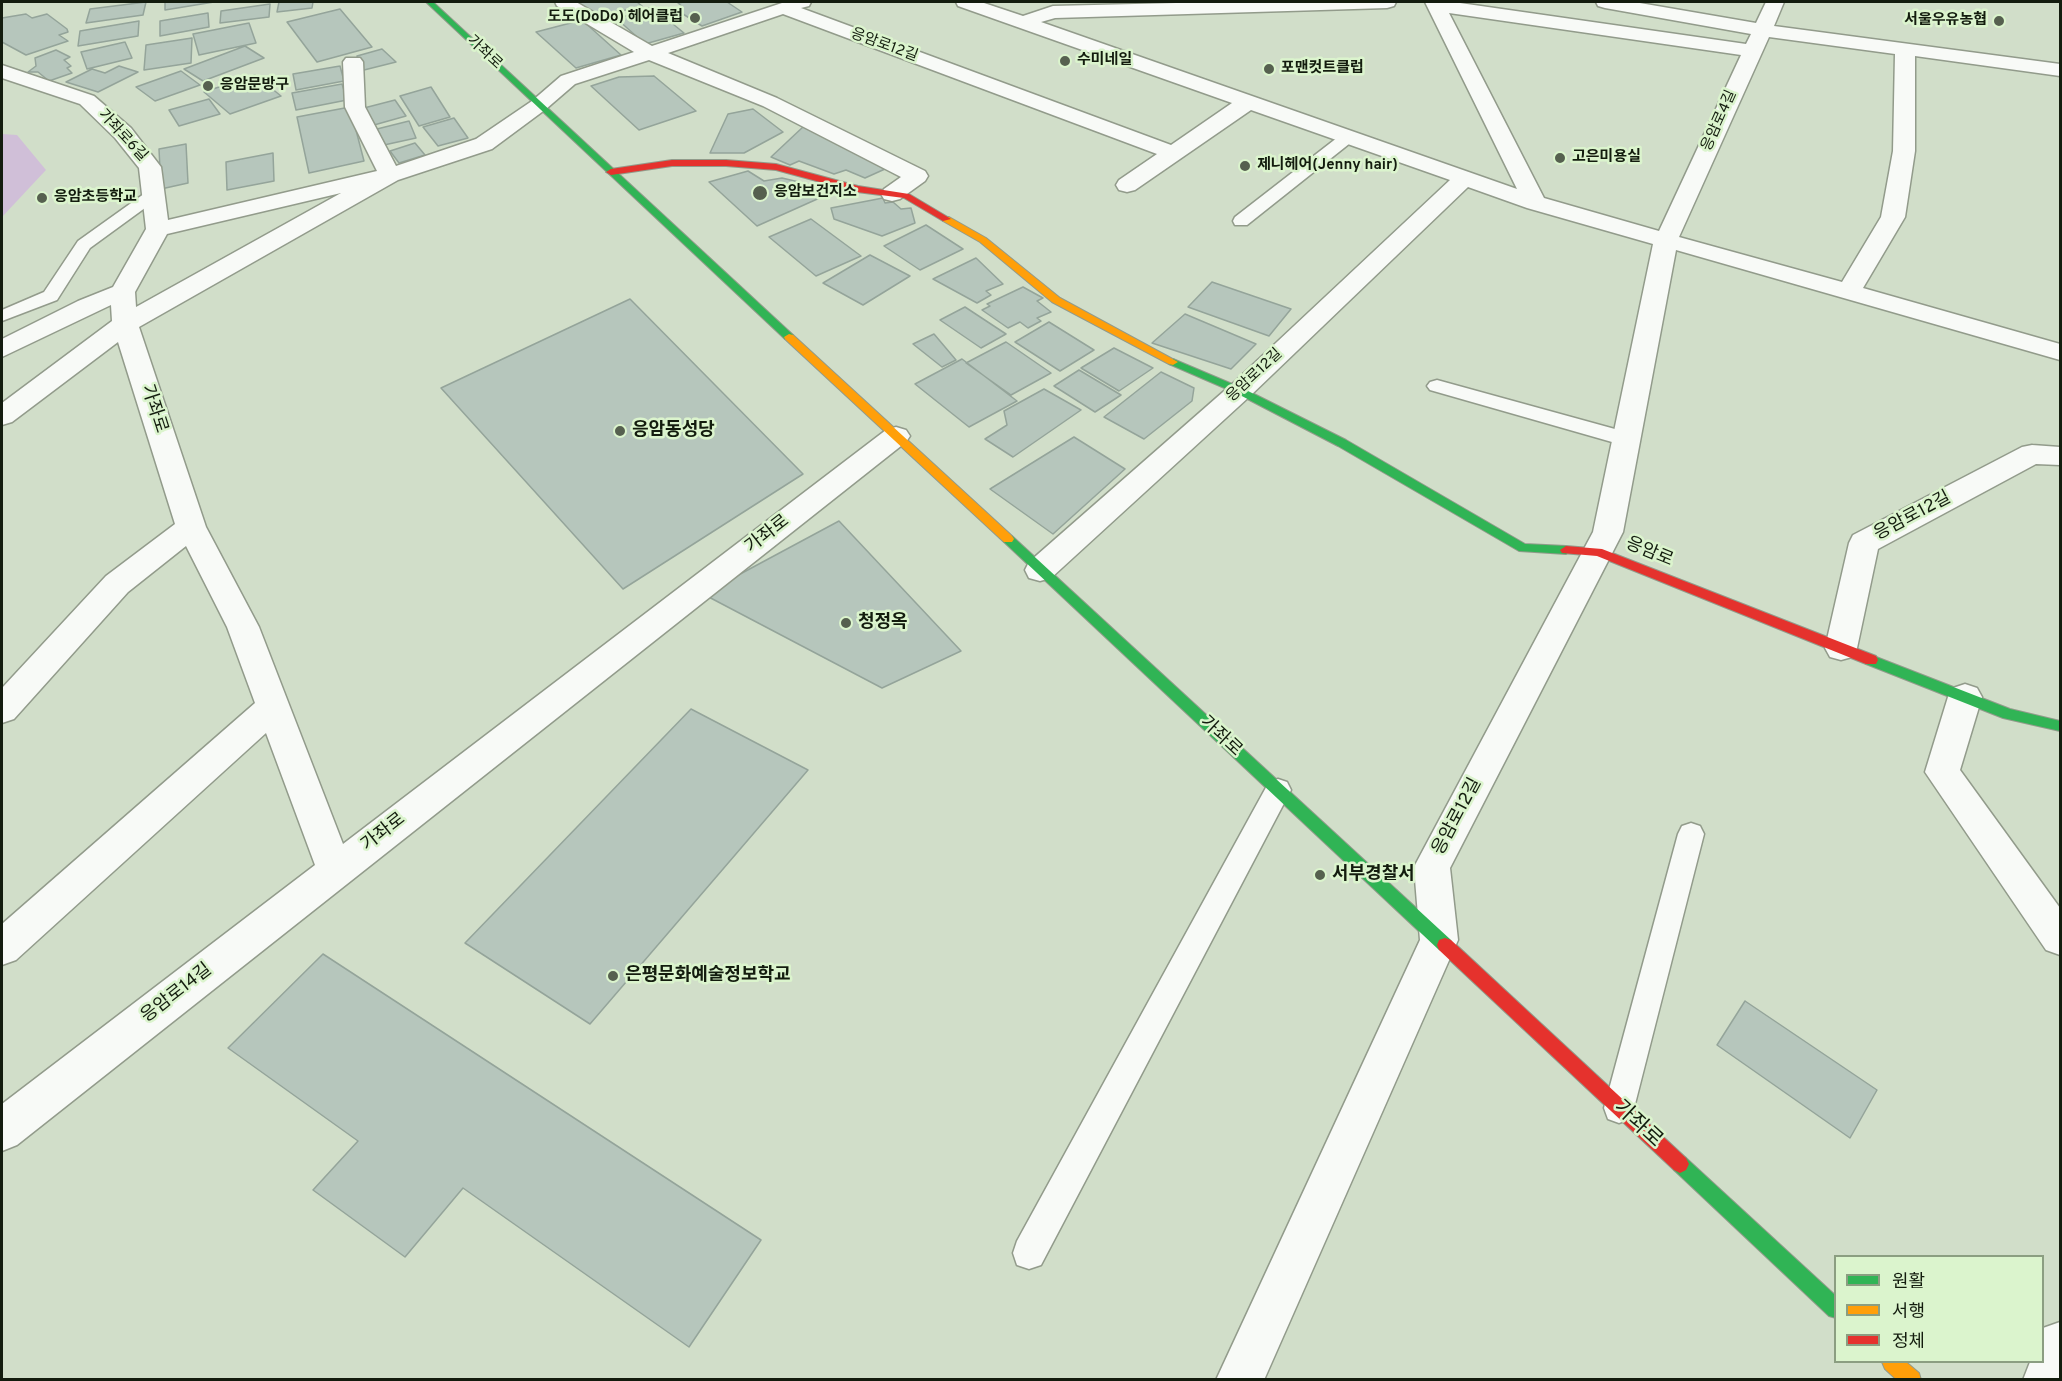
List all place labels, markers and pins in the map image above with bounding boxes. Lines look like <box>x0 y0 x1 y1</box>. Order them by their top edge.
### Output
place label: 도도(DoDo) 헤어클럽 <box>547 9 683 27</box>
marker: 도도(DoDo) 헤어클럽 <box>688 11 702 25</box>
place label: 서울우유농협 <box>1904 12 1987 30</box>
marker: 서울우유농협 <box>1992 14 2006 28</box>
place label: 수미네일 <box>1077 52 1132 70</box>
marker: 수미네일 <box>1058 54 1072 68</box>
place label: 포맨컷트클럽 <box>1281 60 1364 78</box>
marker: 포맨컷트클럽 <box>1262 62 1276 76</box>
place label: 응암문방구 <box>220 77 289 95</box>
marker: 응암문방구 <box>201 79 215 93</box>
place label: 고은미용실 <box>1572 149 1641 167</box>
marker: 고은미용실 <box>1553 151 1567 165</box>
place label: 제니헤어(Jenny hair) <box>1257 157 1398 175</box>
marker: 제니헤어(Jenny hair) <box>1238 159 1252 173</box>
marker: 응암보건지소 <box>751 184 769 202</box>
place label: 응암보건지소 <box>774 184 857 202</box>
place label: 응암초등학교 <box>54 189 137 207</box>
marker: 응암초등학교 <box>35 191 49 205</box>
place label: 응암동성당 <box>632 420 715 442</box>
marker: 응암동성당 <box>613 424 627 438</box>
place label: 청정옥 <box>858 612 908 634</box>
marker: 청정옥 <box>839 616 853 630</box>
place label: 서부경찰서 <box>1332 864 1415 886</box>
marker: 서부경찰서 <box>1313 868 1327 882</box>
place label: 은평문화예술정보학교 <box>625 965 791 987</box>
marker: 은평문화예술정보학교 <box>606 969 620 983</box>

